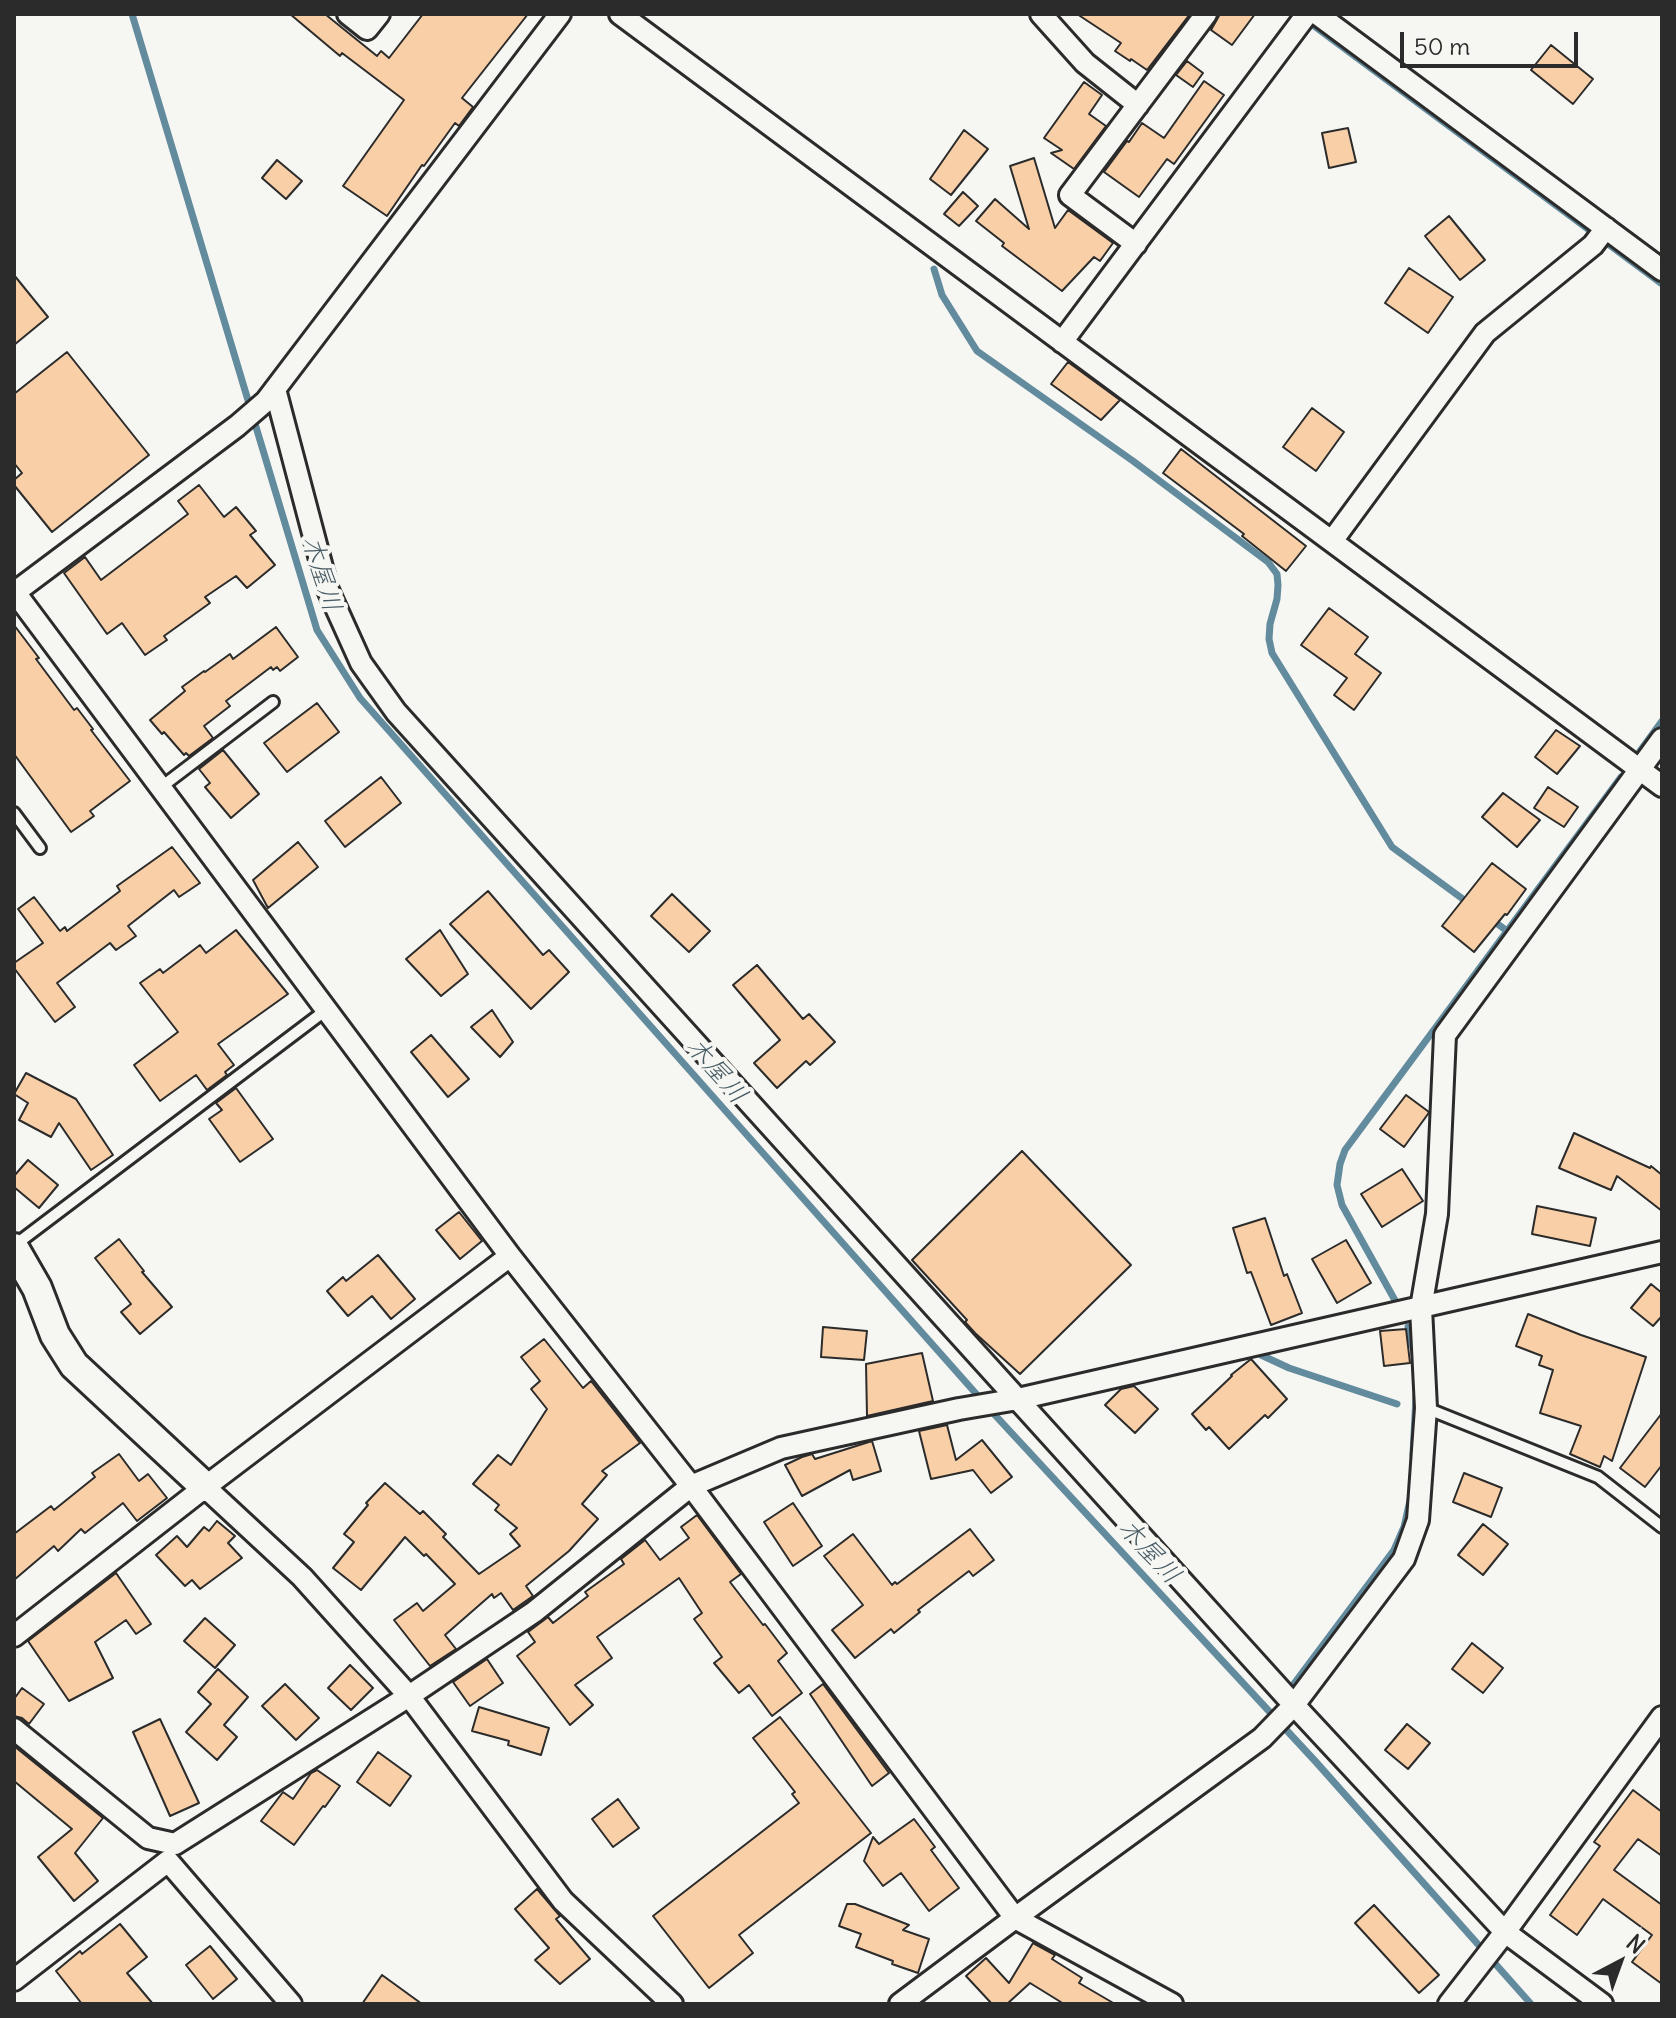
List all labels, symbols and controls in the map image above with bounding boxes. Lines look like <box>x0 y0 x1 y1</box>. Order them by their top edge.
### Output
scale bar <box>1404 16 1582 66</box>
text: 50 m <box>1414 31 1470 61</box>
water label: 木屋川 <box>295 532 347 616</box>
water label: 木屋川 <box>679 1031 753 1111</box>
water label: 木屋川 <box>1111 1513 1187 1591</box>
north arrow <box>1580 1922 1660 2002</box>
text: N <box>1621 1928 1651 1959</box>

